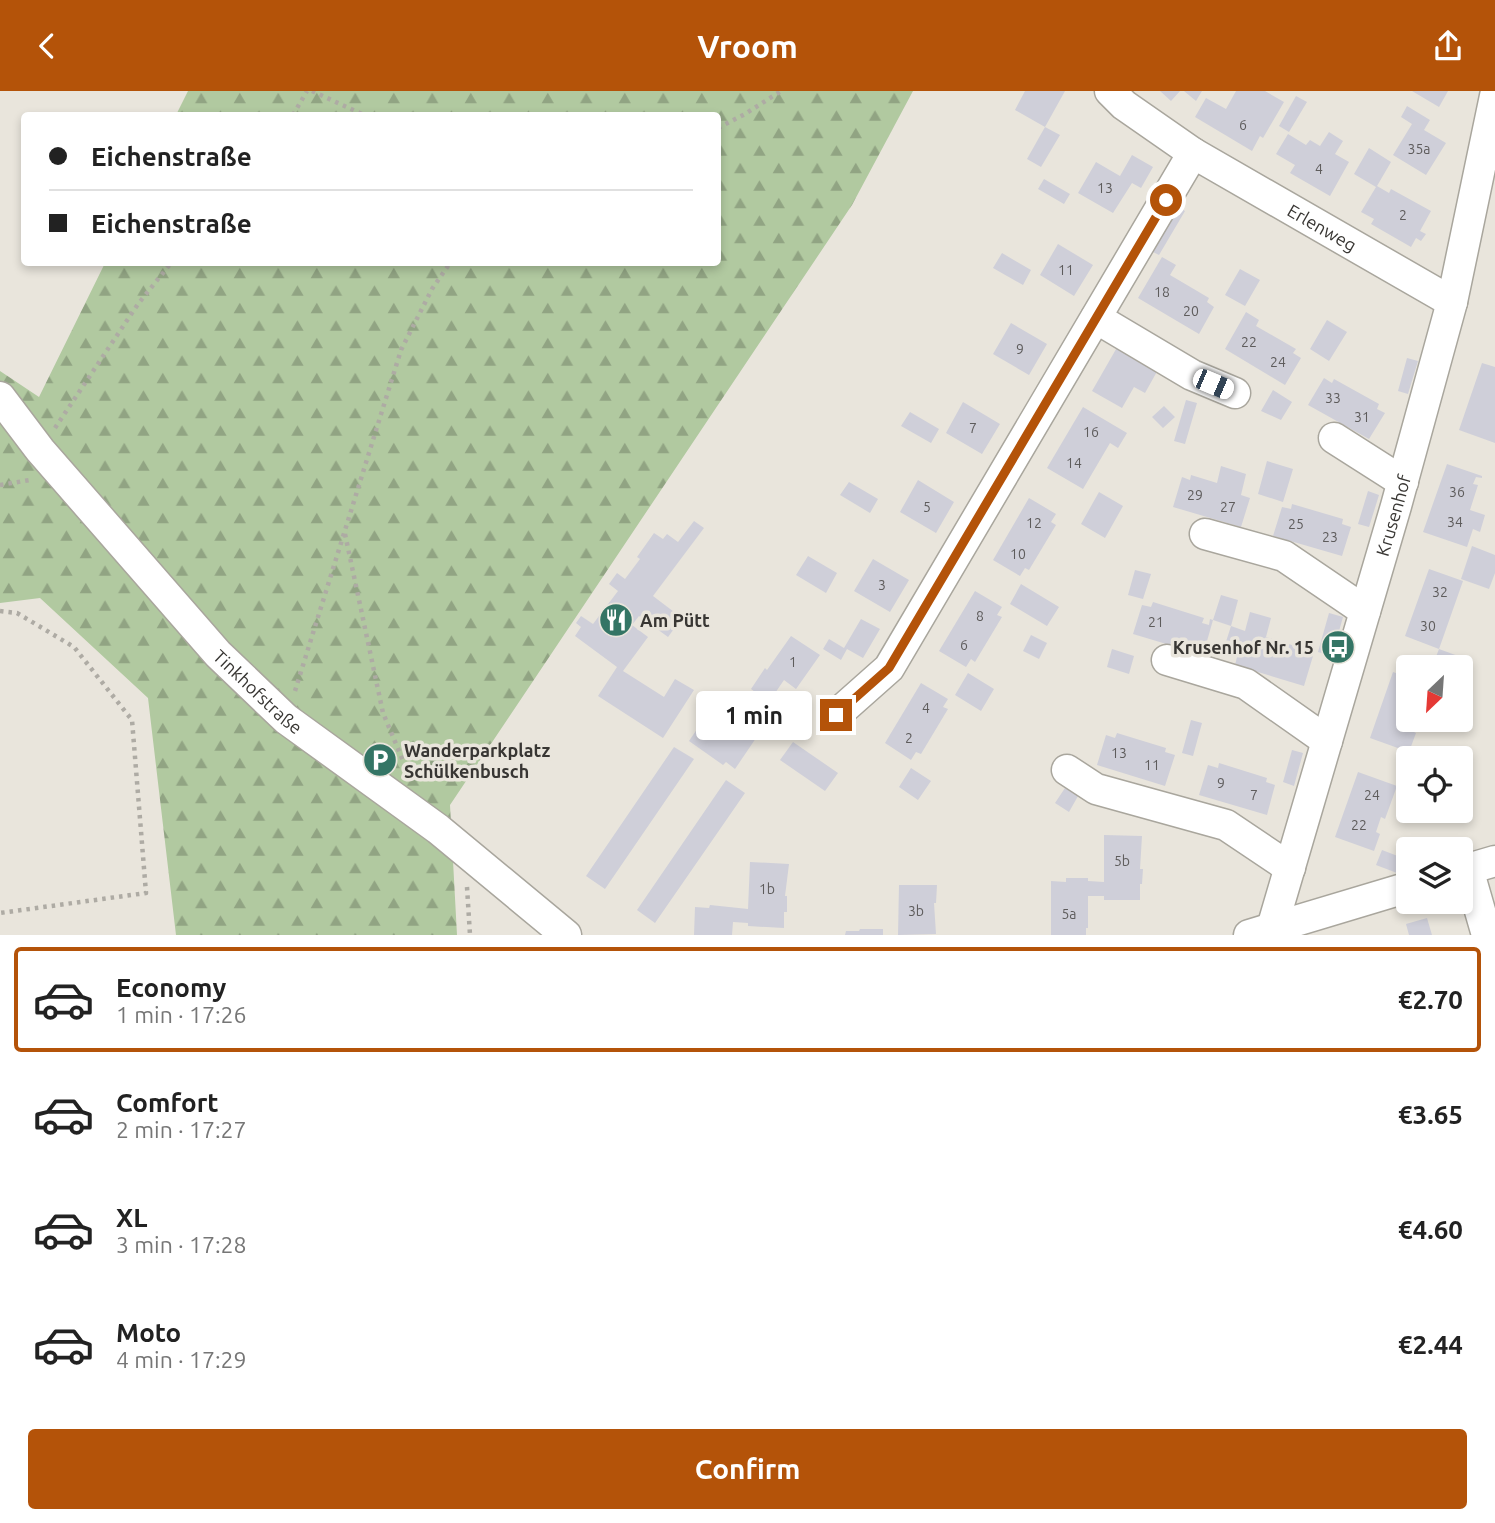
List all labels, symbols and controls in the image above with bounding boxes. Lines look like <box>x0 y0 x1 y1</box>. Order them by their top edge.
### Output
icon: back <box>28 27 66 65</box>
icon: share <box>1429 27 1467 65</box>
text: Vroom <box>697 28 798 64</box>
house number: 6 <box>1239 117 1247 133</box>
house number: 35a <box>1408 141 1431 157</box>
text: Eichenstraße <box>91 142 252 171</box>
house number: 4 <box>1315 161 1323 177</box>
house number: 13 <box>1097 180 1113 196</box>
route start <box>1150 184 1182 216</box>
street label: Erlenweg <box>1284 200 1360 255</box>
house number: 2 <box>1399 207 1407 223</box>
text: Eichenstraße <box>91 209 252 238</box>
house number: 11 <box>1058 262 1074 278</box>
house number: 18 <box>1154 284 1170 300</box>
house number: 20 <box>1183 303 1199 319</box>
house number: 22 <box>1241 334 1257 350</box>
house number: 9 <box>1016 341 1024 357</box>
house number: 24 <box>1270 354 1286 370</box>
car <box>1190 366 1237 402</box>
house number: 33 <box>1325 390 1341 406</box>
house number: 31 <box>1354 409 1370 425</box>
house number: 7 <box>969 420 977 436</box>
house number: 16 <box>1083 424 1099 440</box>
house number: 14 <box>1066 455 1082 471</box>
street label: Krusenhof <box>1372 472 1414 558</box>
house number: 36 <box>1449 484 1465 500</box>
house number: 29 <box>1187 487 1203 503</box>
house number: 5 <box>923 499 931 515</box>
house number: 27 <box>1220 499 1236 515</box>
house number: 34 <box>1447 514 1463 530</box>
house number: 12 <box>1026 515 1042 531</box>
house number: 25 <box>1288 516 1304 532</box>
house number: 23 <box>1322 529 1338 545</box>
house number: 10 <box>1010 546 1026 562</box>
house number: 3 <box>878 577 886 593</box>
house number: 32 <box>1432 584 1448 600</box>
restaurant icon: Am Pütt <box>597 601 635 639</box>
house number: 8 <box>976 608 984 624</box>
place label: Am Pütt <box>640 610 710 630</box>
house number: 21 <box>1148 614 1164 630</box>
house number: 30 <box>1420 618 1436 634</box>
bus stop icon: Krusenhof Nr. 15 <box>1319 628 1357 666</box>
house number: 6 <box>960 637 968 653</box>
place label: Krusenhof Nr. 15 <box>1173 637 1314 657</box>
street label: Tinkhofstraße <box>210 645 306 737</box>
house number: 1 <box>789 654 797 670</box>
north arrow <box>1396 655 1474 731</box>
map controls <box>1396 655 1473 914</box>
callout: 1 min <box>696 691 812 739</box>
route end <box>820 699 852 731</box>
house number: 4 <box>922 700 930 716</box>
text: 1 min <box>725 703 783 728</box>
house number: 2 <box>905 730 913 746</box>
place label: Wanderparkplatz Schülkenbusch <box>404 740 550 781</box>
parking icon: Wanderparkplatz Schülkenbusch <box>361 741 399 779</box>
house number: 13 <box>1111 745 1127 761</box>
button: locate <box>1396 746 1473 823</box>
house number: 11 <box>1144 757 1160 773</box>
house number: 9 <box>1217 775 1225 791</box>
house number: 7 <box>1250 787 1258 803</box>
house number: 24 <box>1364 787 1380 803</box>
house number: 22 <box>1351 817 1367 833</box>
button: layers <box>1396 837 1473 914</box>
house number: 5b <box>1114 853 1130 869</box>
house number: 1b <box>759 881 775 897</box>
house number: 3b <box>908 903 924 919</box>
house number: 5a <box>1061 906 1077 922</box>
icon: car <box>32 968 95 1031</box>
text: Economy <box>116 973 226 1002</box>
text: €2.70 <box>1398 985 1463 1014</box>
text: 1 min · 17:26 <box>116 1002 247 1027</box>
icon: car <box>32 1083 95 1146</box>
text: Comfort <box>116 1088 219 1117</box>
text: €3.65 <box>1398 1100 1463 1129</box>
text: 2 min · 17:27 <box>116 1117 247 1142</box>
icon: car <box>32 1198 95 1261</box>
text: XL <box>116 1203 147 1232</box>
text: €4.60 <box>1398 1215 1463 1244</box>
text: 3 min · 17:28 <box>116 1232 247 1257</box>
icon: car <box>32 1313 95 1376</box>
text: Moto <box>116 1318 181 1347</box>
text: €2.44 <box>1398 1330 1463 1359</box>
text: 4 min · 17:29 <box>116 1347 247 1372</box>
button: Confirm <box>28 1429 1467 1509</box>

